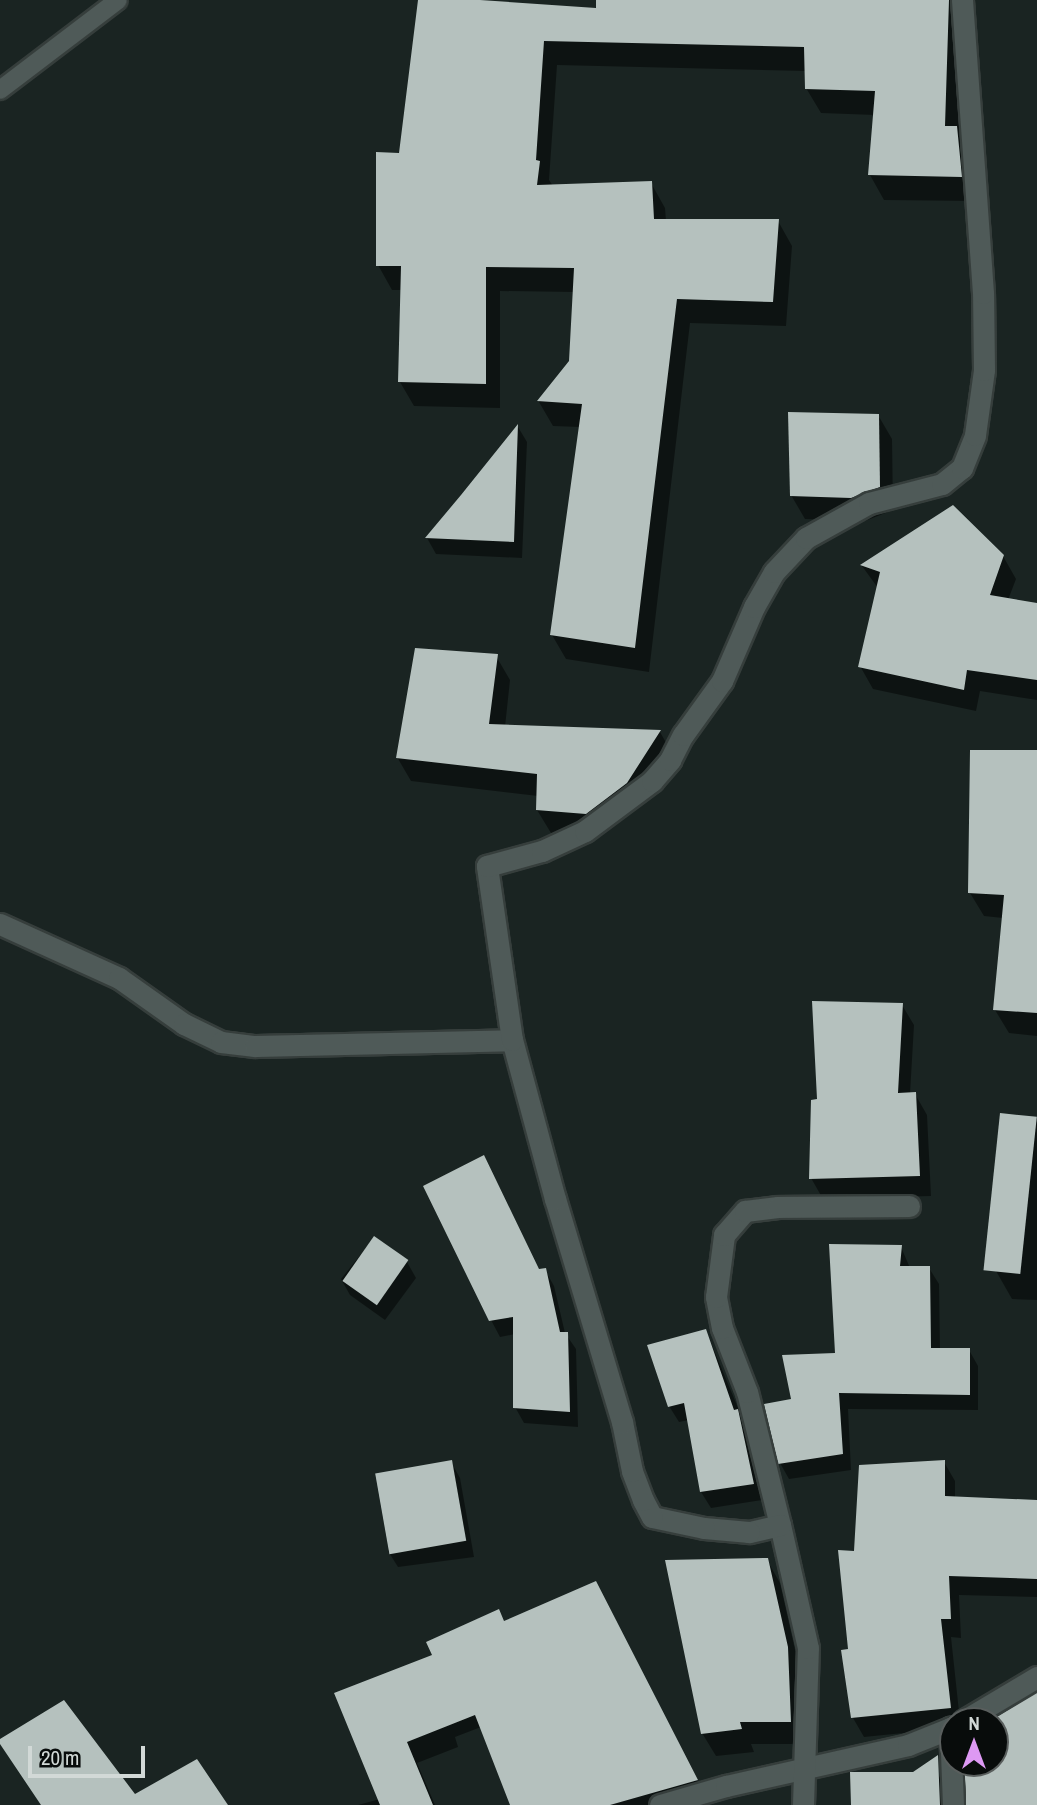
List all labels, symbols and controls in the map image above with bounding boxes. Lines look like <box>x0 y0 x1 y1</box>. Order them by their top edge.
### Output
north arrow <box>939 1707 1009 1777</box>
text: N <box>968 1710 980 1736</box>
scale bar <box>32 1731 149 1775</box>
text: 20 m <box>41 1743 79 1772</box>

